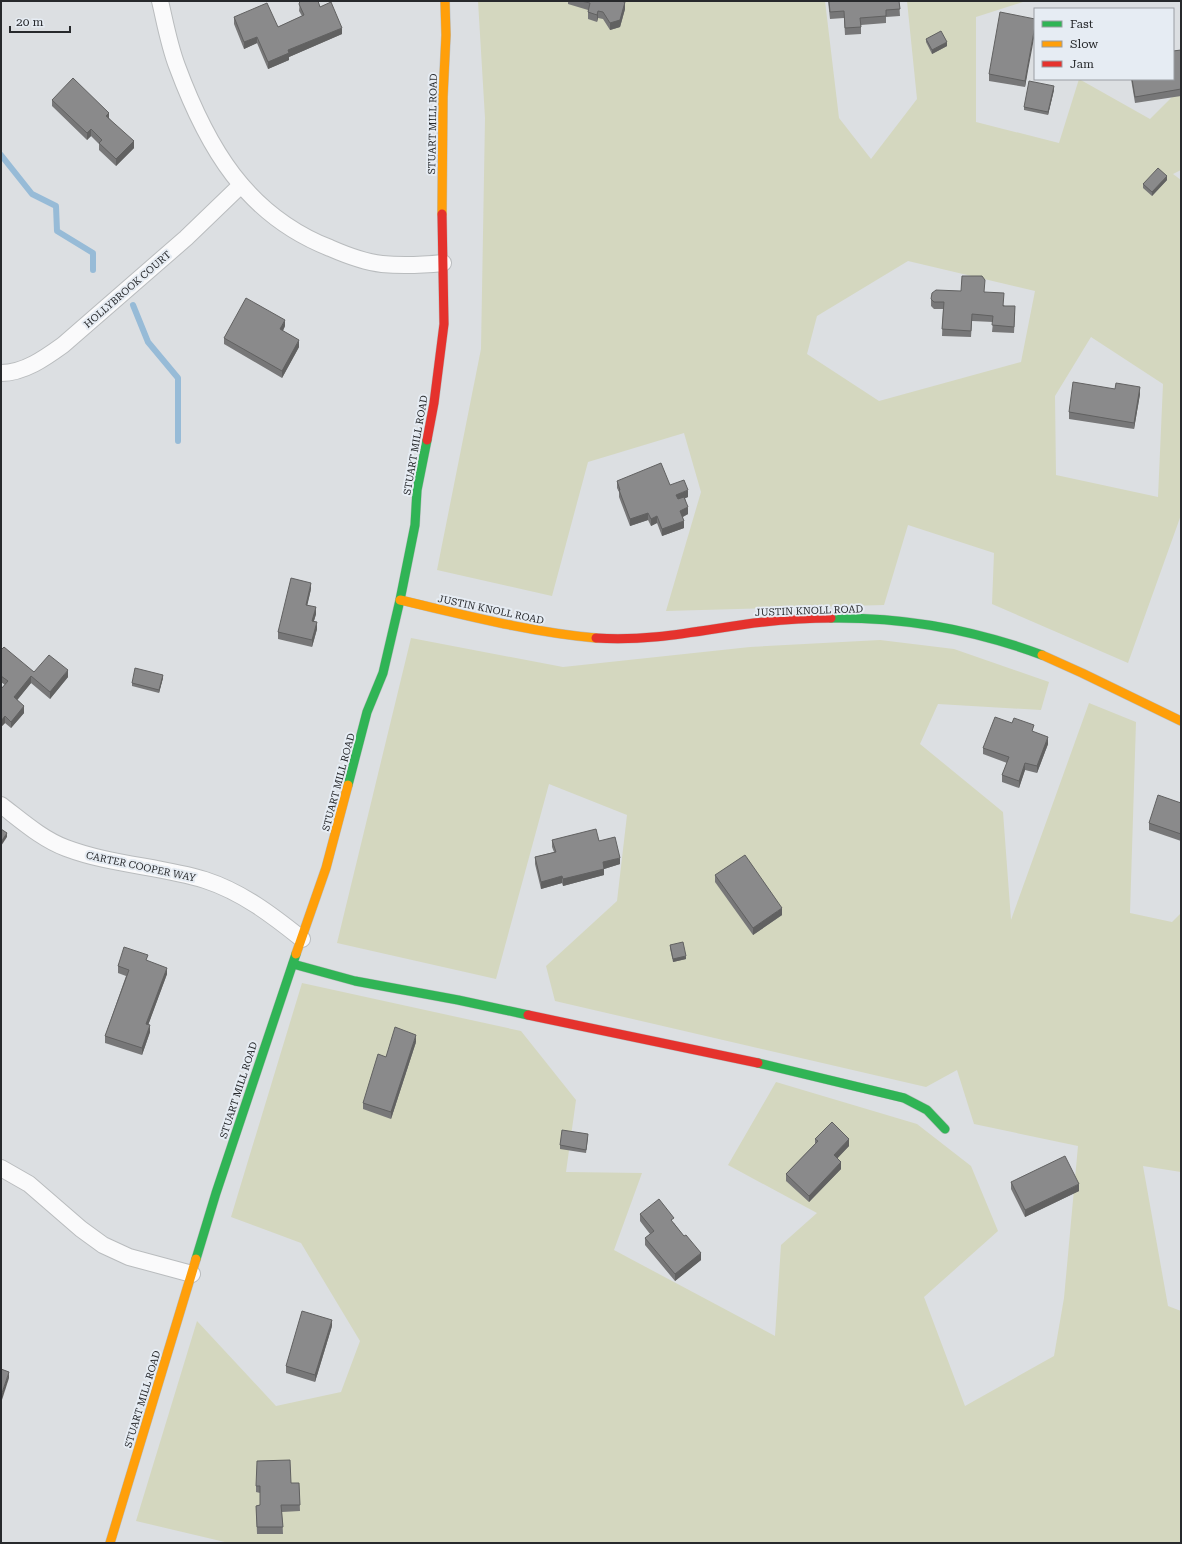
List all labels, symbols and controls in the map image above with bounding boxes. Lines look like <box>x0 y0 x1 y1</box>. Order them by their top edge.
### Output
scale bar <box>10 8 70 34</box>
legend <box>1034 8 1174 80</box>
text: 20 m <box>16 15 43 29</box>
text: Fast <box>1070 17 1094 31</box>
text: Slow <box>1070 37 1098 51</box>
text: Jam <box>1070 57 1094 71</box>
street label: STUART MILL ROAD <box>426 73 439 175</box>
street label: HOLLYBROOK COURT <box>82 249 173 330</box>
street label: STUART MILL ROAD <box>401 394 430 496</box>
street label: JUSTIN KNOLL ROAD <box>437 593 545 626</box>
street label: JUSTIN KNOLL ROAD <box>755 603 863 618</box>
street label: STUART MILL ROAD <box>320 732 357 832</box>
street label: CARTER COOPER WAY <box>85 849 197 884</box>
street label: STUART MILL ROAD <box>218 1040 259 1140</box>
street label: STUART MILL ROAD <box>122 1349 163 1449</box>

